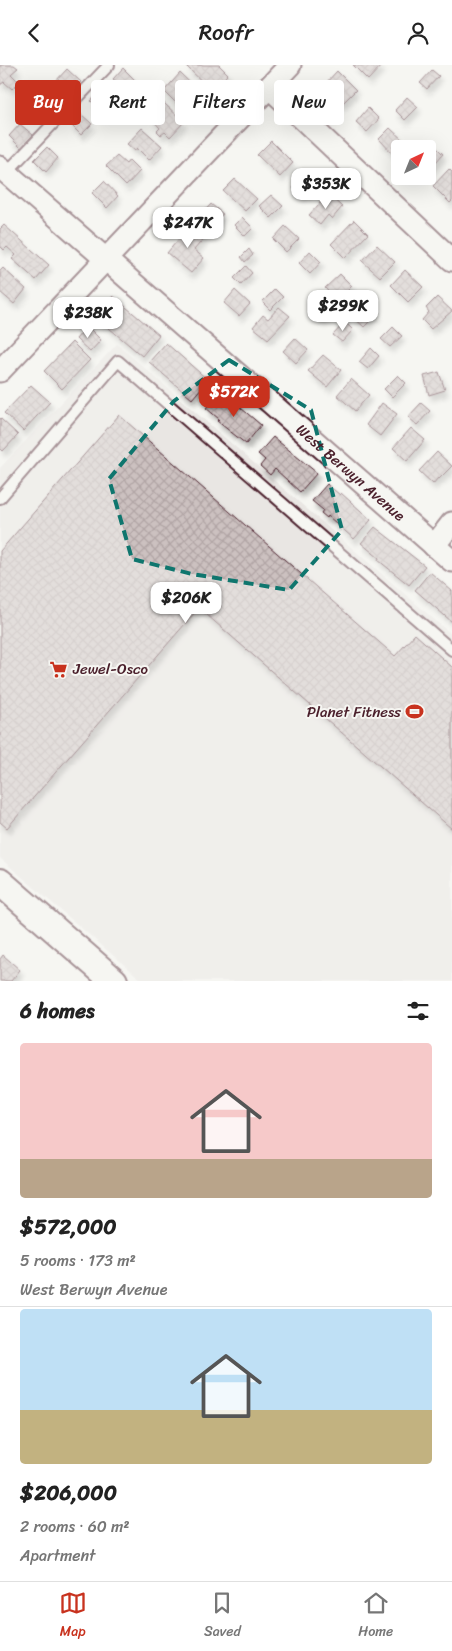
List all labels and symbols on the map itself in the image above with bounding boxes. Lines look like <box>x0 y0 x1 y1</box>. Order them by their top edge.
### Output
north arrow <box>391 140 436 185</box>
pin: $353K <box>291 167 361 210</box>
pin: $247K <box>153 207 223 249</box>
pin: $299K <box>308 289 378 332</box>
pin: $238K <box>53 297 123 339</box>
pin: $572K <box>199 375 269 418</box>
street label: West Berwyn Avenue <box>290 417 411 528</box>
pin: $206K <box>151 581 221 624</box>
place label: Jewel-Osco <box>72 656 148 682</box>
supermarket icon: Jewel-Osco <box>49 659 69 679</box>
place label: Planet Fitness <box>307 699 401 725</box>
sports icon: Planet Fitness <box>405 702 425 722</box>

